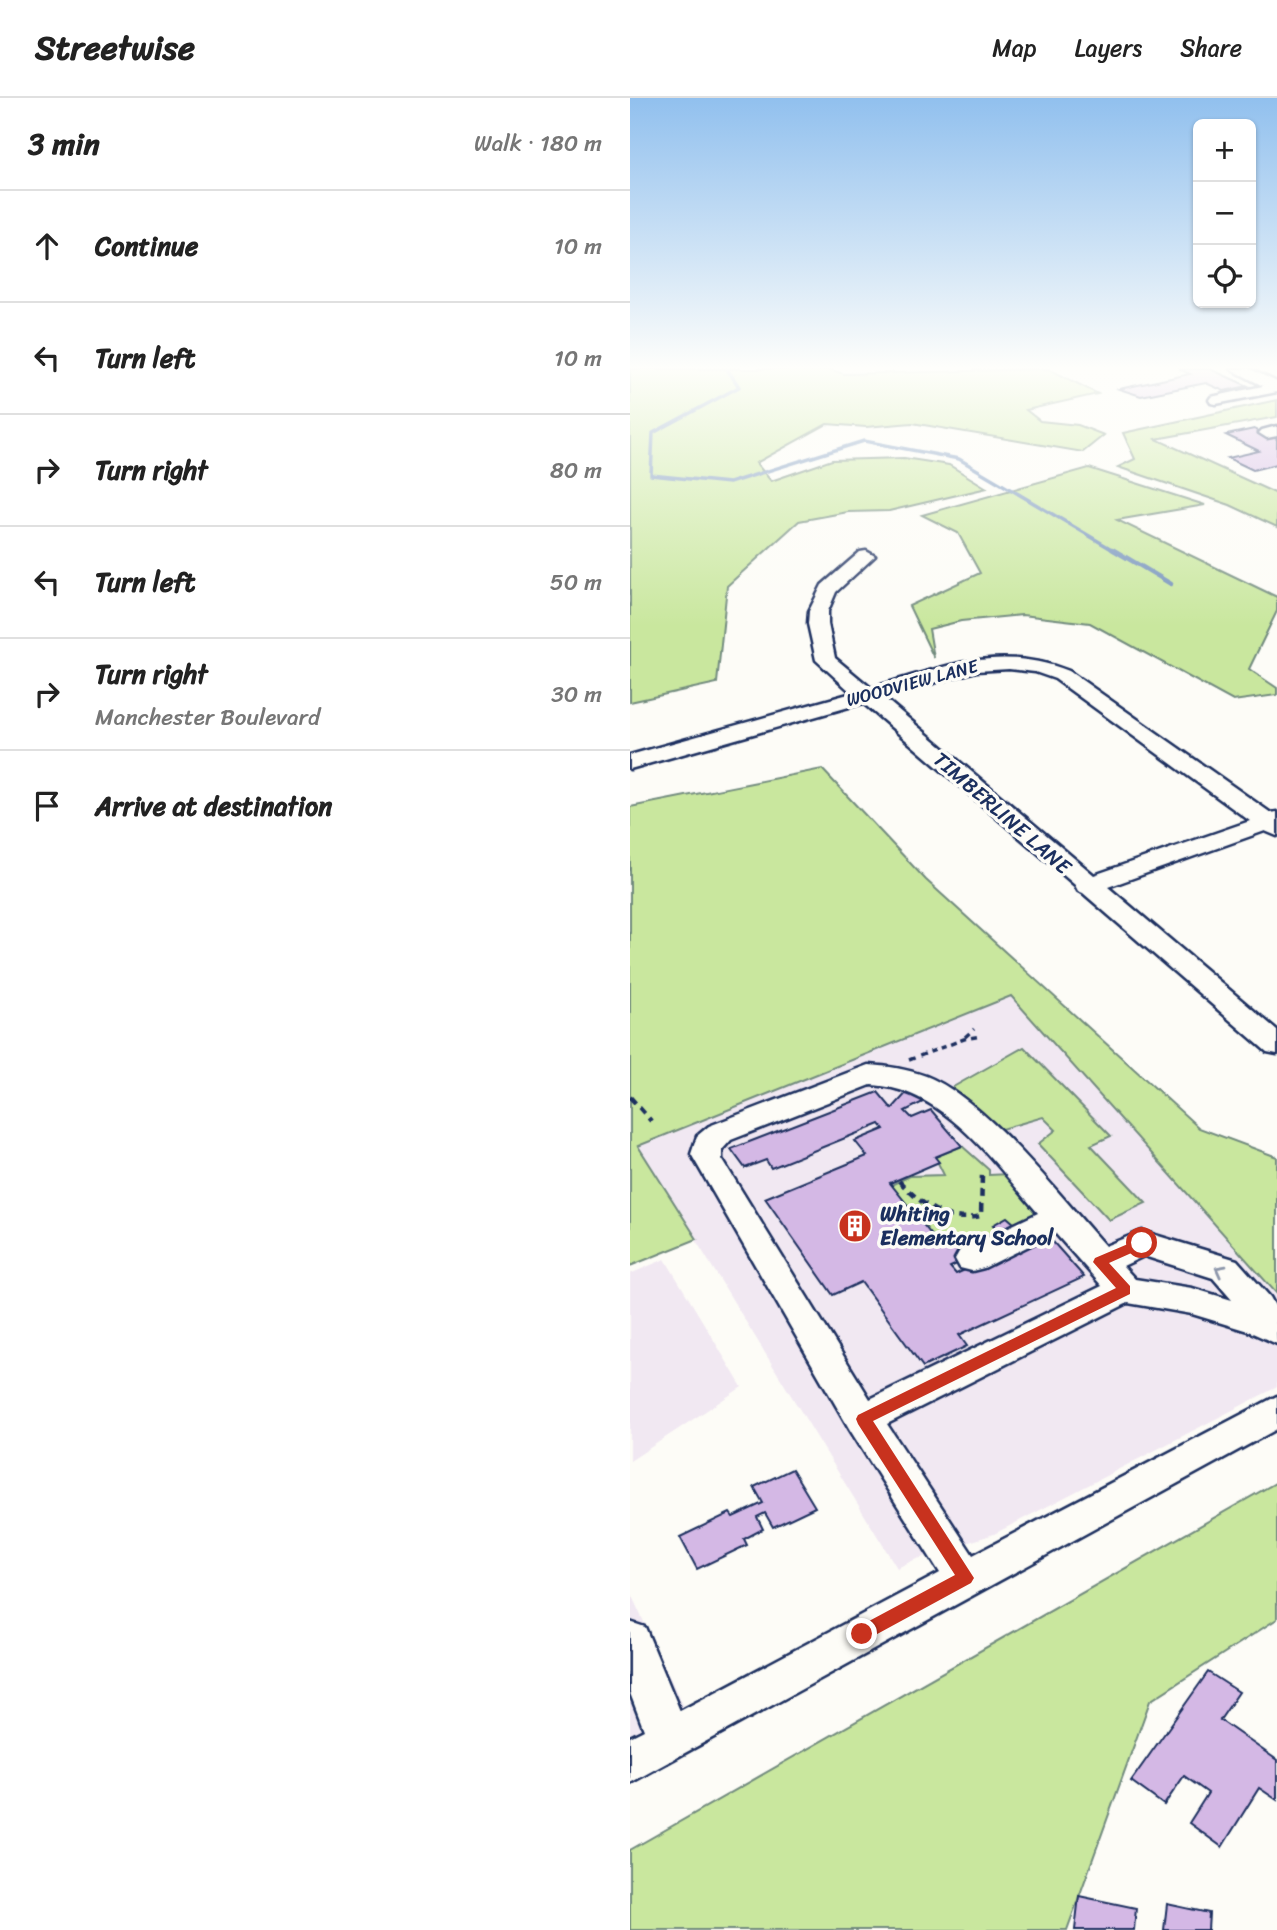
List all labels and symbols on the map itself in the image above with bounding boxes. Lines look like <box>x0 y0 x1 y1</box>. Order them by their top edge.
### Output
street label: WOODVIEW LANE <box>842 650 983 716</box>
street label: TIMBERLINE LANE <box>924 742 1081 885</box>
place label: Whiting Elementary School <box>880 1195 1054 1257</box>
building icon: Whiting Elementary School <box>836 1207 874 1245</box>
route start <box>1126 1227 1157 1258</box>
one-way arrow <box>1214 1264 1227 1278</box>
route end <box>846 1618 877 1649</box>

